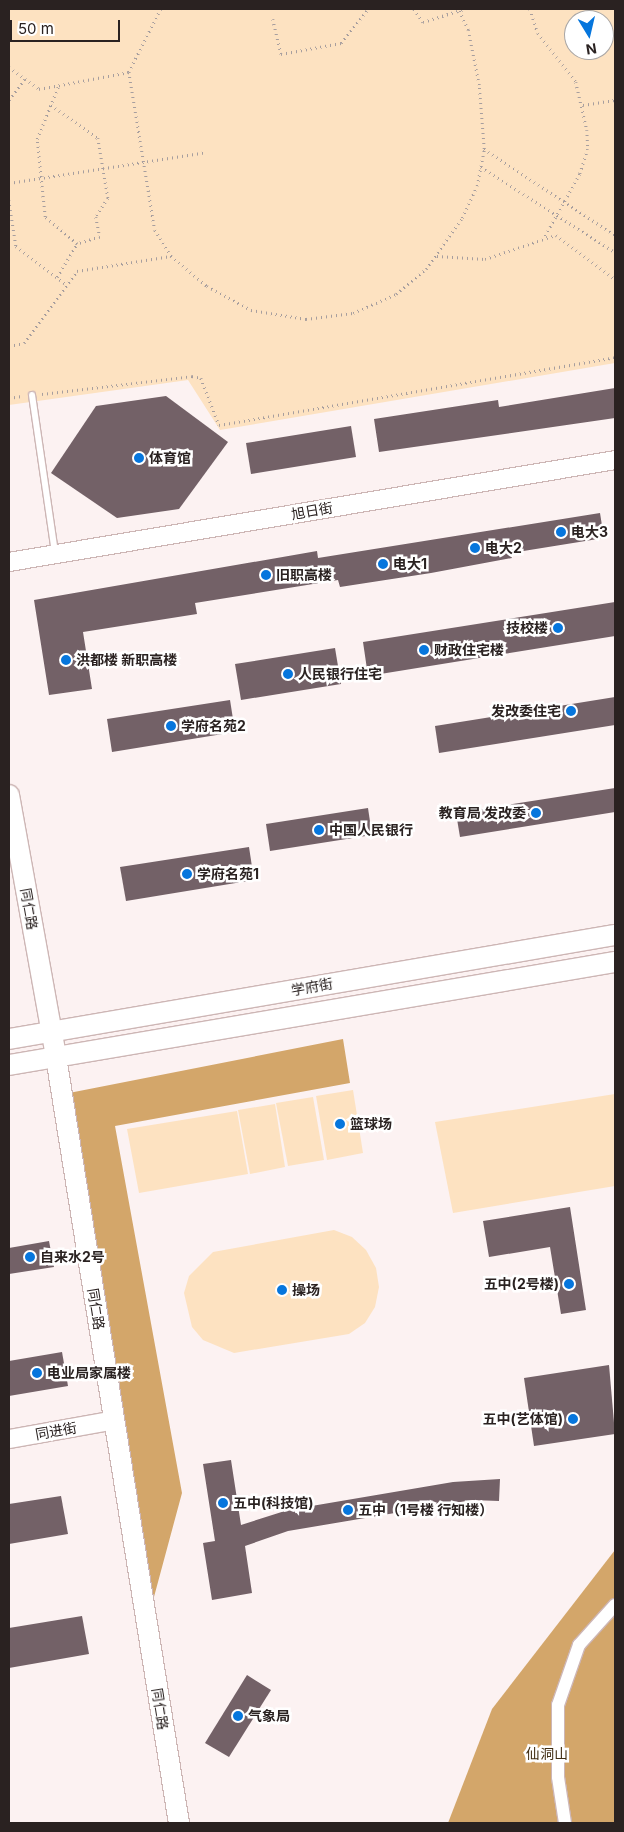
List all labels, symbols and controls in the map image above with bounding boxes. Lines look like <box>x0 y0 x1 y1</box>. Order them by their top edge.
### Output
scale bar <box>12 10 122 42</box>
north arrow <box>564 10 614 60</box>
text: 50 m <box>18 19 54 38</box>
text: N <box>585 40 598 59</box>
place label: 体育馆 <box>149 450 191 466</box>
marker: 体育馆 <box>133 452 145 464</box>
street label: 旭日街 <box>290 499 334 523</box>
place label: 电大3 <box>571 524 608 540</box>
marker: 电大3 <box>555 526 567 538</box>
place label: 电大2 <box>485 540 522 556</box>
marker: 电大2 <box>469 542 481 554</box>
place label: 电大1 <box>393 556 427 572</box>
marker: 电大1 <box>377 558 389 570</box>
place label: 旧职高楼 <box>276 567 332 583</box>
marker: 旧职高楼 <box>260 569 272 581</box>
place label: 技校楼 <box>506 620 548 636</box>
marker: 技校楼 <box>552 622 564 634</box>
place label: 财政住宅楼 <box>434 642 504 658</box>
marker: 财政住宅楼 <box>418 644 430 656</box>
place label: 洪都楼 新职高楼 <box>76 652 177 668</box>
marker: 洪都楼 新职高楼 <box>60 654 72 666</box>
place label: 人民银行住宅 <box>298 666 382 682</box>
marker: 人民银行住宅 <box>282 668 294 680</box>
place label: 发改委住宅 <box>491 703 561 719</box>
marker: 发改委住宅 <box>565 705 577 717</box>
place label: 学府名苑2 <box>181 718 246 734</box>
marker: 学府名苑2 <box>165 720 177 732</box>
place label: 教育局 发改委 <box>439 805 526 821</box>
marker: 教育局 发改委 <box>530 807 542 819</box>
place label: 中国人民银行 <box>329 822 413 838</box>
marker: 中国人民银行 <box>313 824 325 836</box>
place label: 学府名苑1 <box>197 866 259 882</box>
marker: 学府名苑1 <box>181 868 193 880</box>
street label: 同仁路 <box>17 887 41 931</box>
street label: 学府街 <box>290 975 334 999</box>
place label: 篮球场 <box>350 1116 392 1132</box>
marker: 篮球场 <box>334 1118 346 1130</box>
place label: 自来水2号 <box>40 1249 105 1265</box>
marker: 自来水2号 <box>24 1251 36 1263</box>
place label: 五中(2号楼) <box>484 1276 559 1292</box>
marker: 五中(2号楼) <box>563 1278 575 1290</box>
place label: 操场 <box>292 1282 320 1298</box>
marker: 操场 <box>276 1284 288 1296</box>
street label: 同仁路 <box>84 1287 108 1331</box>
place label: 电业局家属楼 <box>47 1365 131 1381</box>
marker: 电业局家属楼 <box>31 1367 43 1379</box>
place label: 五中(艺体馆) <box>482 1411 563 1427</box>
marker: 五中(艺体馆) <box>567 1413 579 1425</box>
street label: 同进街 <box>34 1419 78 1443</box>
place label: 五中(科技馆) <box>233 1495 314 1511</box>
marker: 五中(科技馆) <box>217 1497 229 1509</box>
place label: 五中（1号楼 行知楼） <box>358 1502 493 1518</box>
marker: 五中（1号楼 行知楼） <box>342 1504 354 1516</box>
street label: 同仁路 <box>148 1687 172 1731</box>
place label: 气象局 <box>248 1708 290 1724</box>
marker: 气象局 <box>232 1710 244 1722</box>
park label: 仙洞山 <box>526 1746 568 1762</box>

